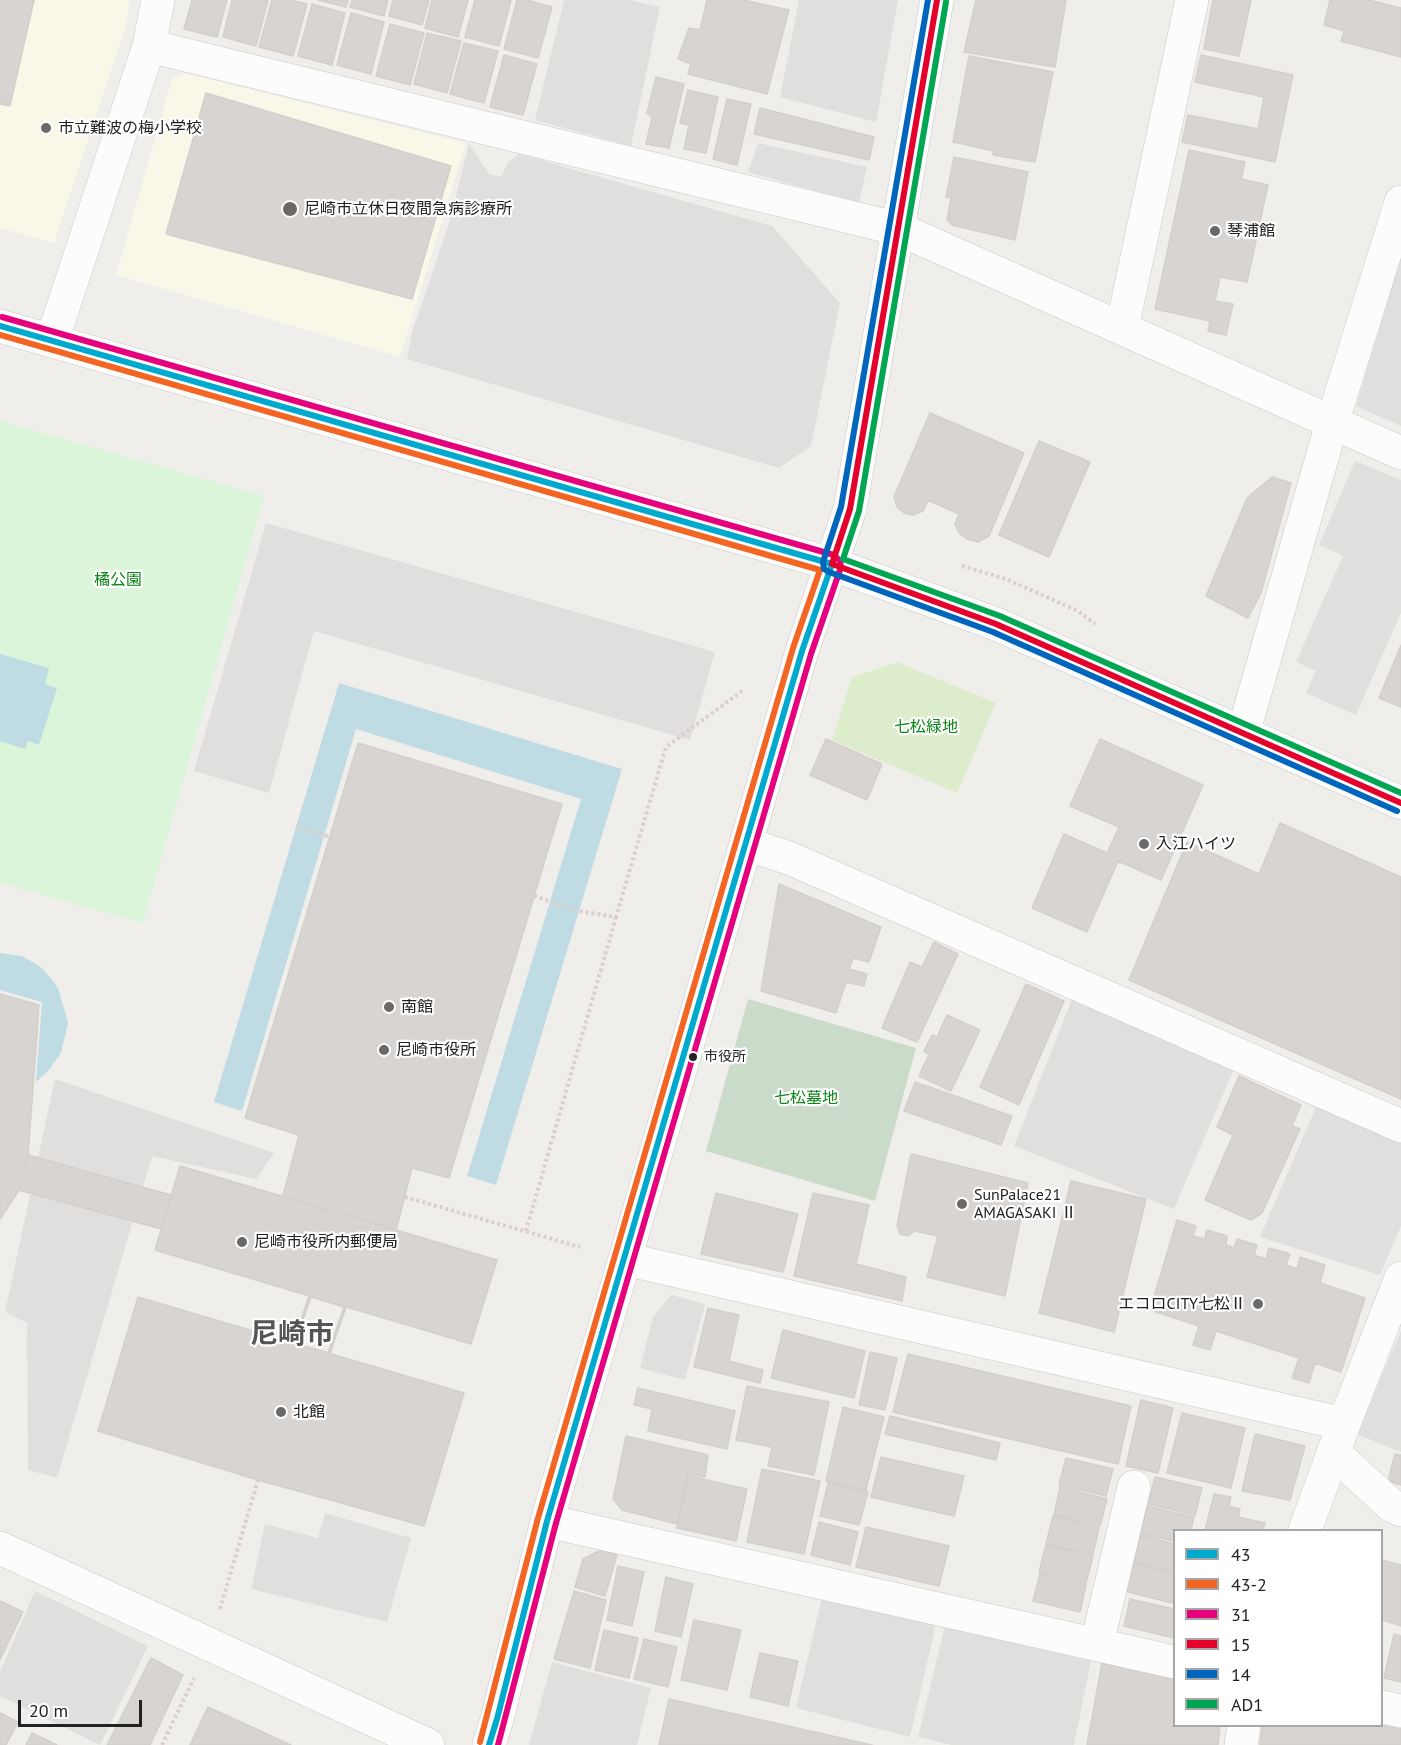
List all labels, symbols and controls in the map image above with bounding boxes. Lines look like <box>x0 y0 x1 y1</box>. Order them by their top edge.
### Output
place label: 市立難波の梅小学校 <box>58 118 202 138</box>
marker: 市立難波の梅小学校 <box>39 121 53 135</box>
place label: 尼崎市立休日夜間急病診療所 <box>304 199 512 219</box>
marker: 尼崎市立休日夜間急病診療所 <box>281 200 299 218</box>
place label: 琴浦館 <box>1227 221 1275 241</box>
marker: 琴浦館 <box>1208 224 1222 238</box>
park label: 橘公園 <box>94 570 142 590</box>
park label: 七松緑地 <box>894 717 958 737</box>
place label: 入江ハイツ <box>1156 834 1236 854</box>
marker: 入江ハイツ <box>1137 837 1151 851</box>
place label: 南館 <box>401 997 433 1017</box>
marker: 南館 <box>382 1000 396 1014</box>
place label: 尼崎市役所 <box>396 1040 476 1060</box>
marker: 尼崎市役所 <box>377 1043 391 1057</box>
place label: 市役所 <box>704 1049 746 1065</box>
marker: 市役所 <box>687 1051 699 1063</box>
park label: 七松墓地 <box>774 1088 838 1108</box>
place label: SunPalace21 AMAGASAKI Ⅱ <box>974 1185 1077 1223</box>
marker: SunPalace21 AMAGASAKI Ⅱ <box>955 1197 969 1211</box>
place label: 尼崎市役所内郵便局 <box>254 1232 398 1252</box>
marker: 尼崎市役所内郵便局 <box>235 1235 249 1249</box>
place label: エコロCITY七松Ⅱ <box>1119 1294 1246 1314</box>
marker: エコロCITY七松Ⅱ <box>1251 1297 1265 1311</box>
district label: 尼崎市 <box>250 1318 334 1352</box>
place label: 北館 <box>293 1402 325 1422</box>
marker: 北館 <box>274 1405 288 1419</box>
legend <box>1173 1529 1383 1727</box>
text: 43 <box>1231 1543 1251 1566</box>
text: 43-2 <box>1231 1573 1267 1596</box>
text: 31 <box>1231 1603 1251 1626</box>
text: 15 <box>1231 1633 1251 1656</box>
text: 14 <box>1231 1663 1251 1686</box>
scale bar <box>21 1688 146 1726</box>
text: AD1 <box>1231 1693 1263 1716</box>
text: 20 m <box>29 1699 68 1722</box>

